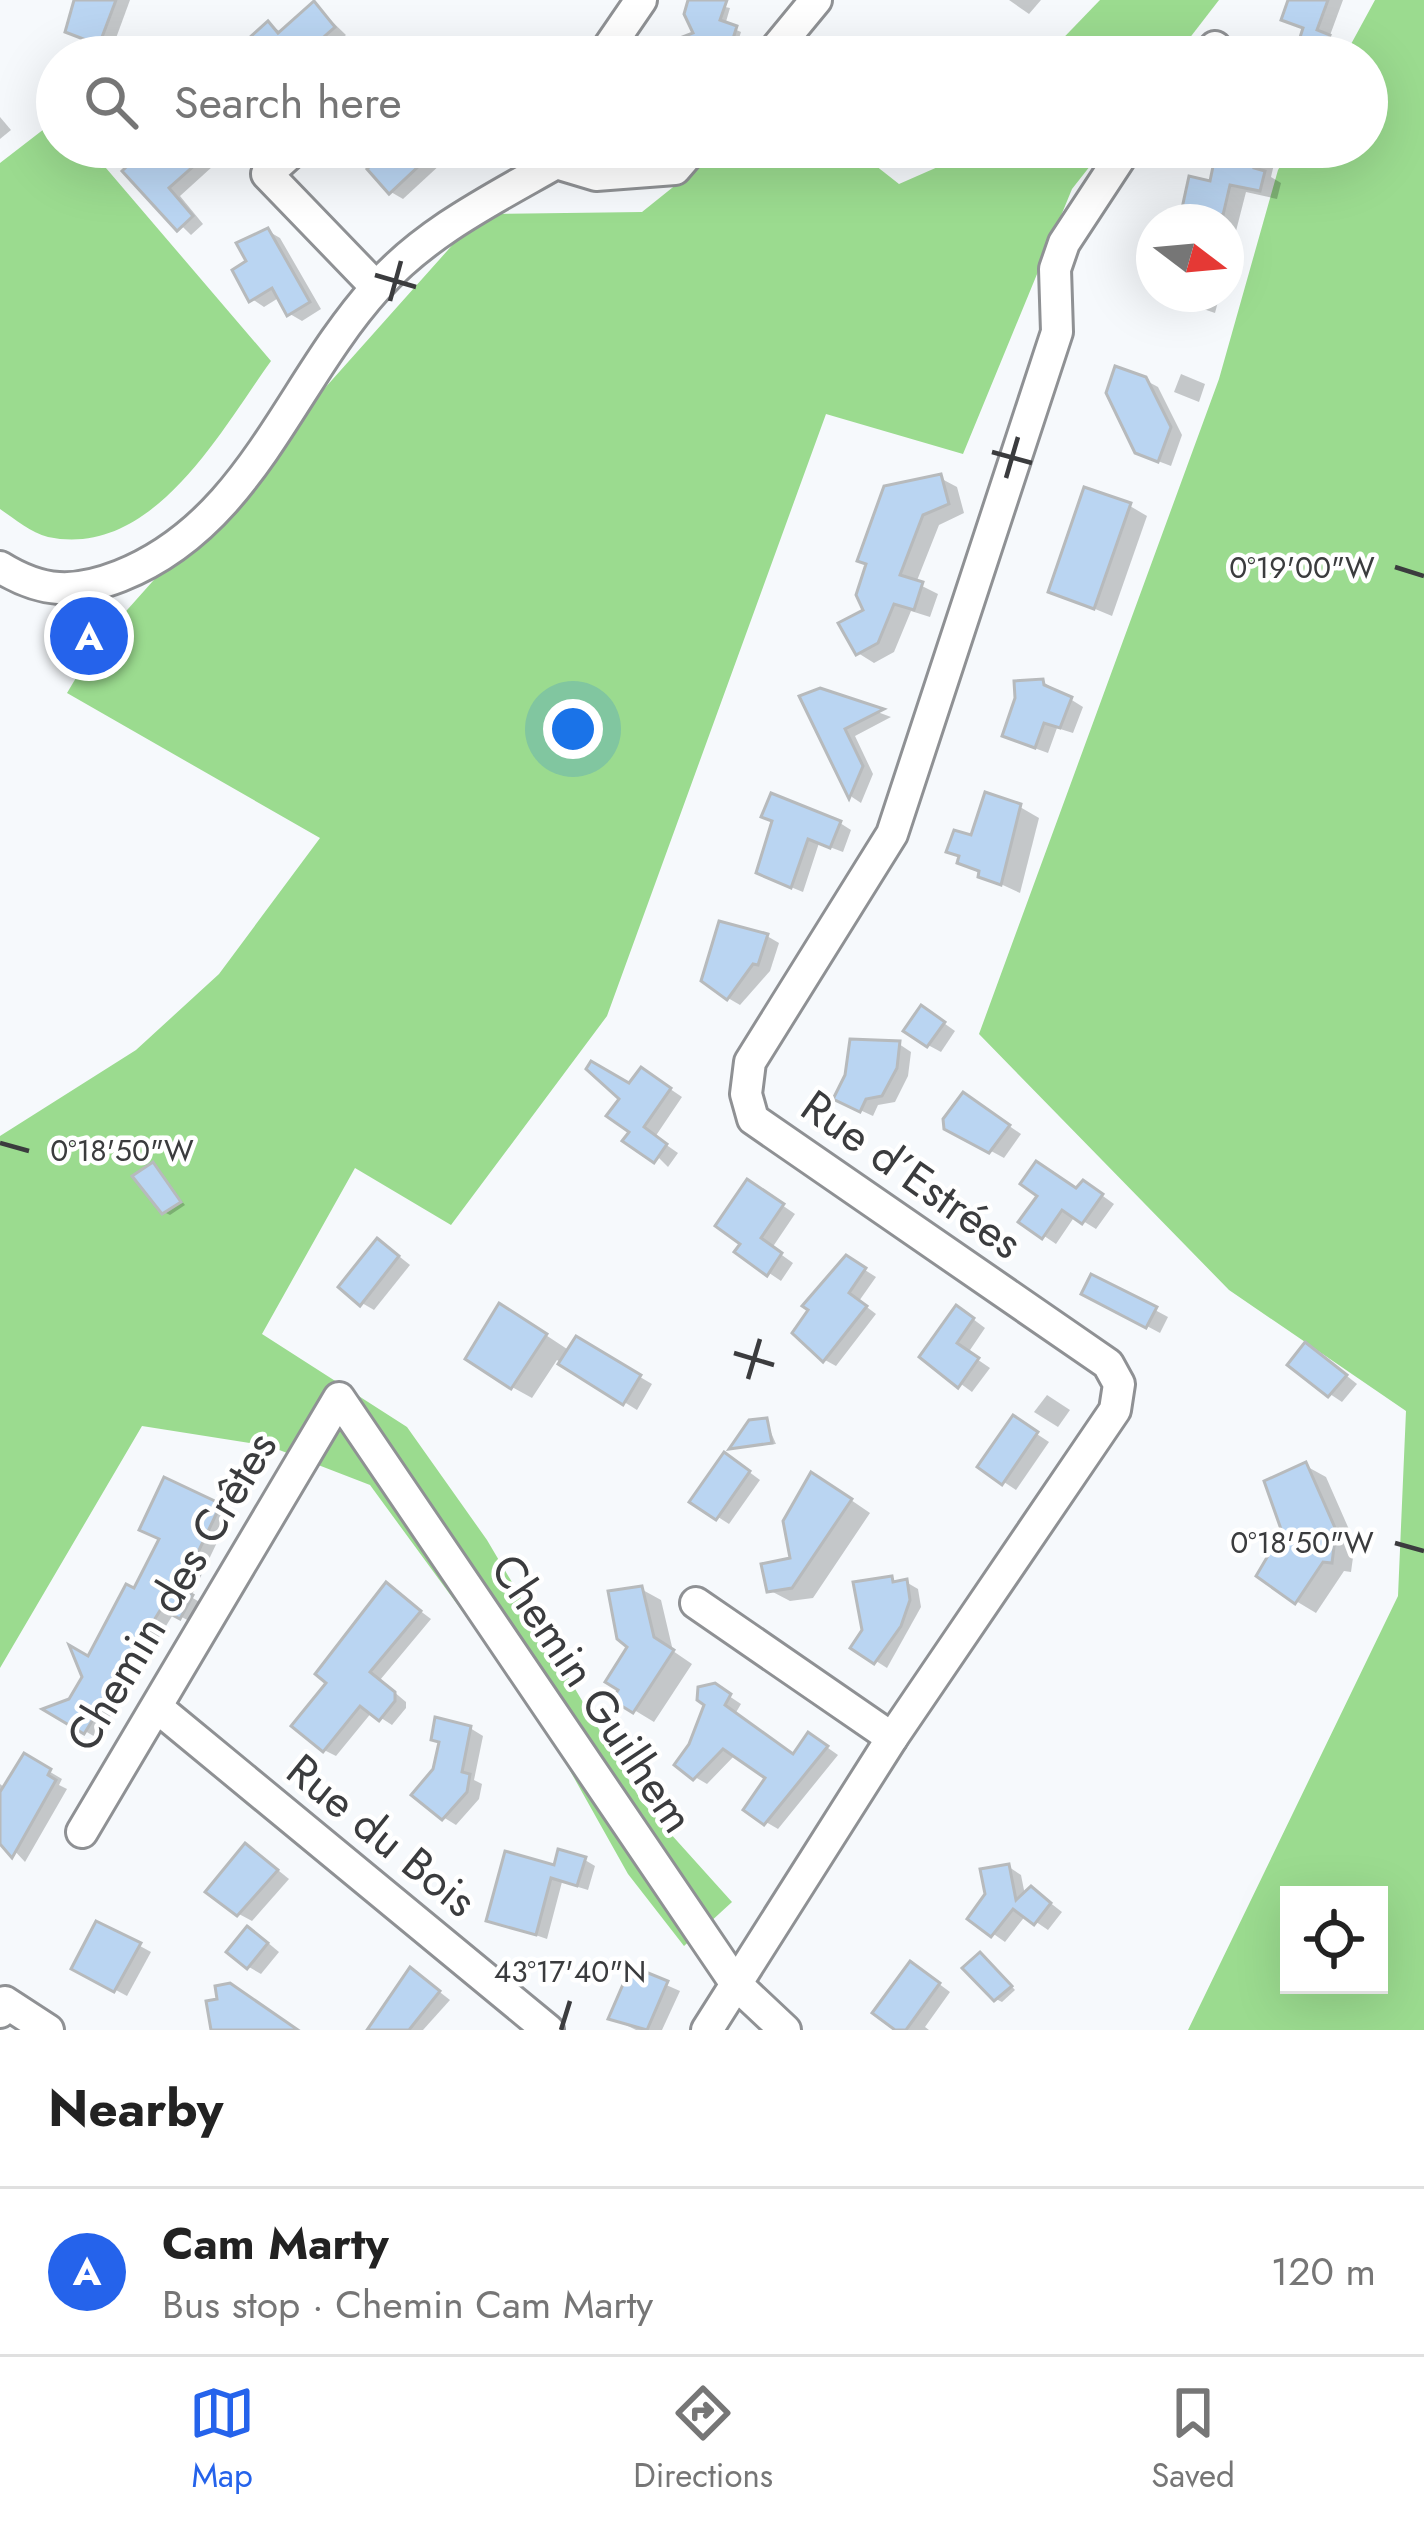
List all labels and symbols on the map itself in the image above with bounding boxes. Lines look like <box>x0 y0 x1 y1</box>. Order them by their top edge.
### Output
north arrow <box>1136 204 1244 312</box>
text: 0°19'00"W <box>1229 546 1375 589</box>
pin: A <box>50 591 128 681</box>
your location <box>543 699 603 759</box>
street label: Rue d’Estrées <box>788 1074 1035 1275</box>
text: 0°18'50"W <box>50 1129 194 1172</box>
street label: Chemin des Crêtes <box>50 1419 293 1764</box>
text: 0°18'50"W <box>1230 1521 1374 1564</box>
street label: Chemin Guilhem <box>475 1541 710 1846</box>
street label: Rue du Bois <box>273 1738 491 1932</box>
text: 43°17'40"N <box>494 1950 646 1993</box>

